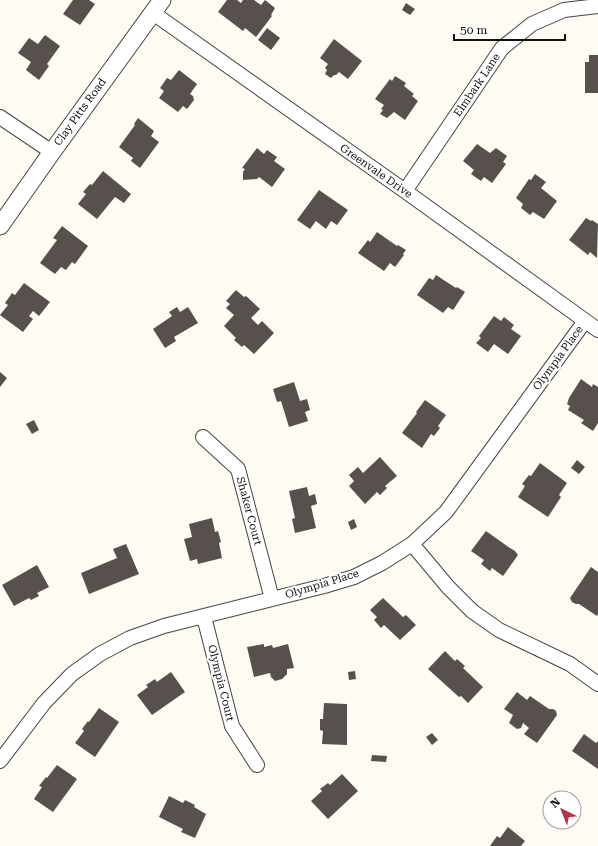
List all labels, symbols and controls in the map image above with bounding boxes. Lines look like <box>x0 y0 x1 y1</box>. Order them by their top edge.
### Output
scale bar <box>454 16 565 42</box>
text: 50 m <box>460 23 487 37</box>
street label: Elmbark Lane <box>451 51 503 119</box>
street label: Clay Pitts Road <box>51 76 109 148</box>
street label: Greenvale Drive <box>337 141 415 201</box>
street label: Olympia Place <box>530 323 586 393</box>
street label: Shaker Court <box>234 475 264 547</box>
street label: Olympia Place <box>283 567 361 601</box>
street label: Olympia Court <box>205 643 237 723</box>
north arrow <box>542 790 582 830</box>
text: N <box>548 795 563 811</box>

